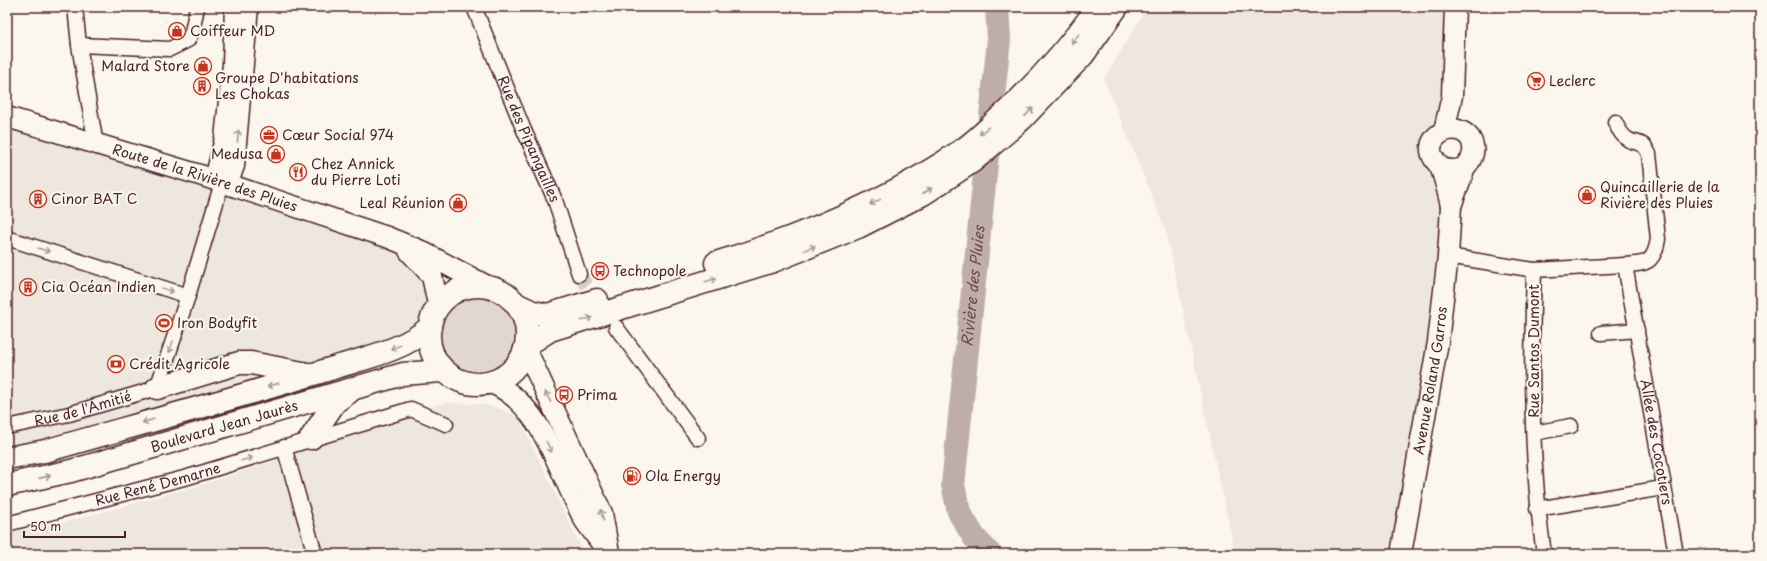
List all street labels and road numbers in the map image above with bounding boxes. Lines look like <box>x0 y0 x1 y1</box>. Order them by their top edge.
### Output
street label: Rue des Pipangailles <box>493 72 566 205</box>
street label: Route de la Rivière des Pluies <box>110 138 300 217</box>
street label: Rue Santos Dumont <box>1523 284 1544 418</box>
street label: Avenue Roland Garros <box>1408 305 1452 456</box>
street label: Allée des Cocotiers <box>1635 377 1678 506</box>
street label: Rue de l'Amitié <box>32 385 134 431</box>
street label: Boulevard Jean Jaurès <box>148 394 300 457</box>
street label: Rue René Demarne <box>93 457 223 511</box>

